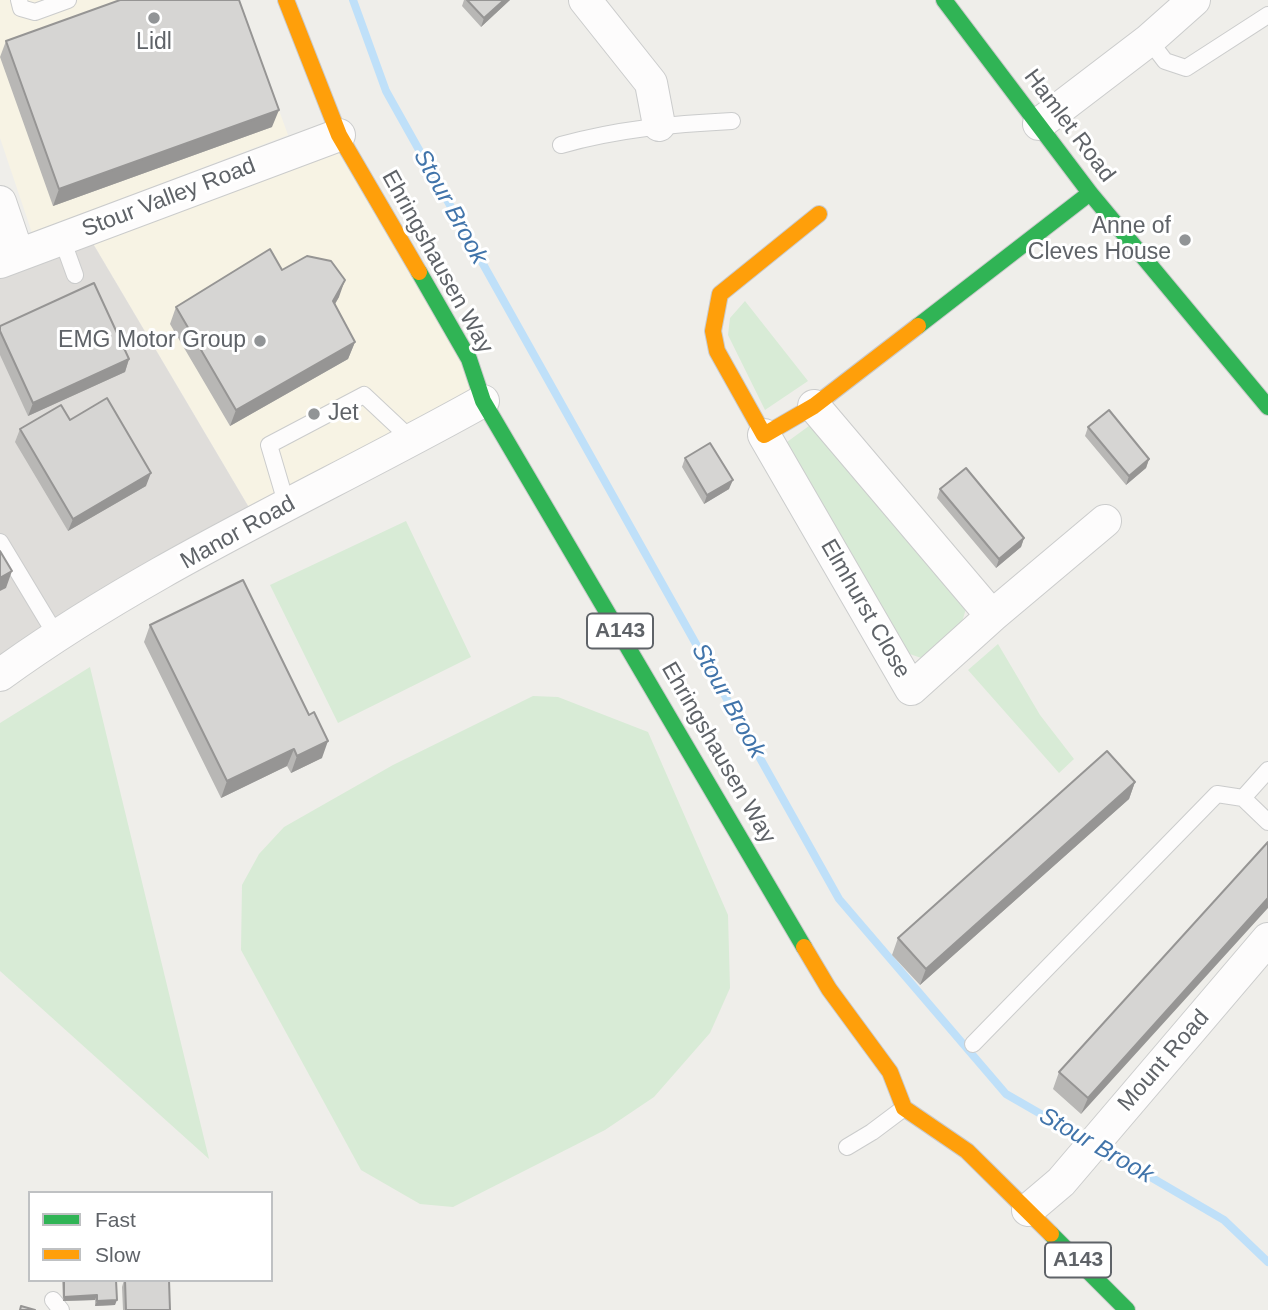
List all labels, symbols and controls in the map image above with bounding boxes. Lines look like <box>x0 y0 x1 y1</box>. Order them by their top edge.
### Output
marker: Lidl <box>146 10 162 26</box>
place label: Lidl <box>136 29 172 57</box>
street label: Hamlet Road <box>1018 64 1120 188</box>
water label: Stour Brook <box>407 145 493 269</box>
street label: Stour Valley Road <box>78 152 260 244</box>
street label: Ehringshausen Way <box>375 166 499 358</box>
place label: Anne of Cleves House <box>1028 213 1171 267</box>
marker: Anne of Cleves House <box>1177 232 1193 248</box>
place label: EMG Motor Group <box>58 327 246 355</box>
marker: EMG Motor Group <box>252 333 268 349</box>
place label: Jet <box>328 400 359 428</box>
marker: Jet <box>306 406 322 422</box>
street label: Manor Road <box>176 490 300 576</box>
street label: Elmhurst Close <box>814 535 916 683</box>
road number: A143 <box>587 614 653 648</box>
water label: Stour Brook <box>685 639 771 763</box>
street label: Ehringshausen Way <box>655 657 781 849</box>
street label: Mount Road <box>1112 1005 1216 1117</box>
water label: Stour Brook <box>1034 1102 1158 1190</box>
legend <box>28 1191 273 1282</box>
text: Fast <box>95 1208 136 1231</box>
road number: A143 <box>1045 1242 1111 1278</box>
text: Slow <box>95 1243 141 1266</box>

